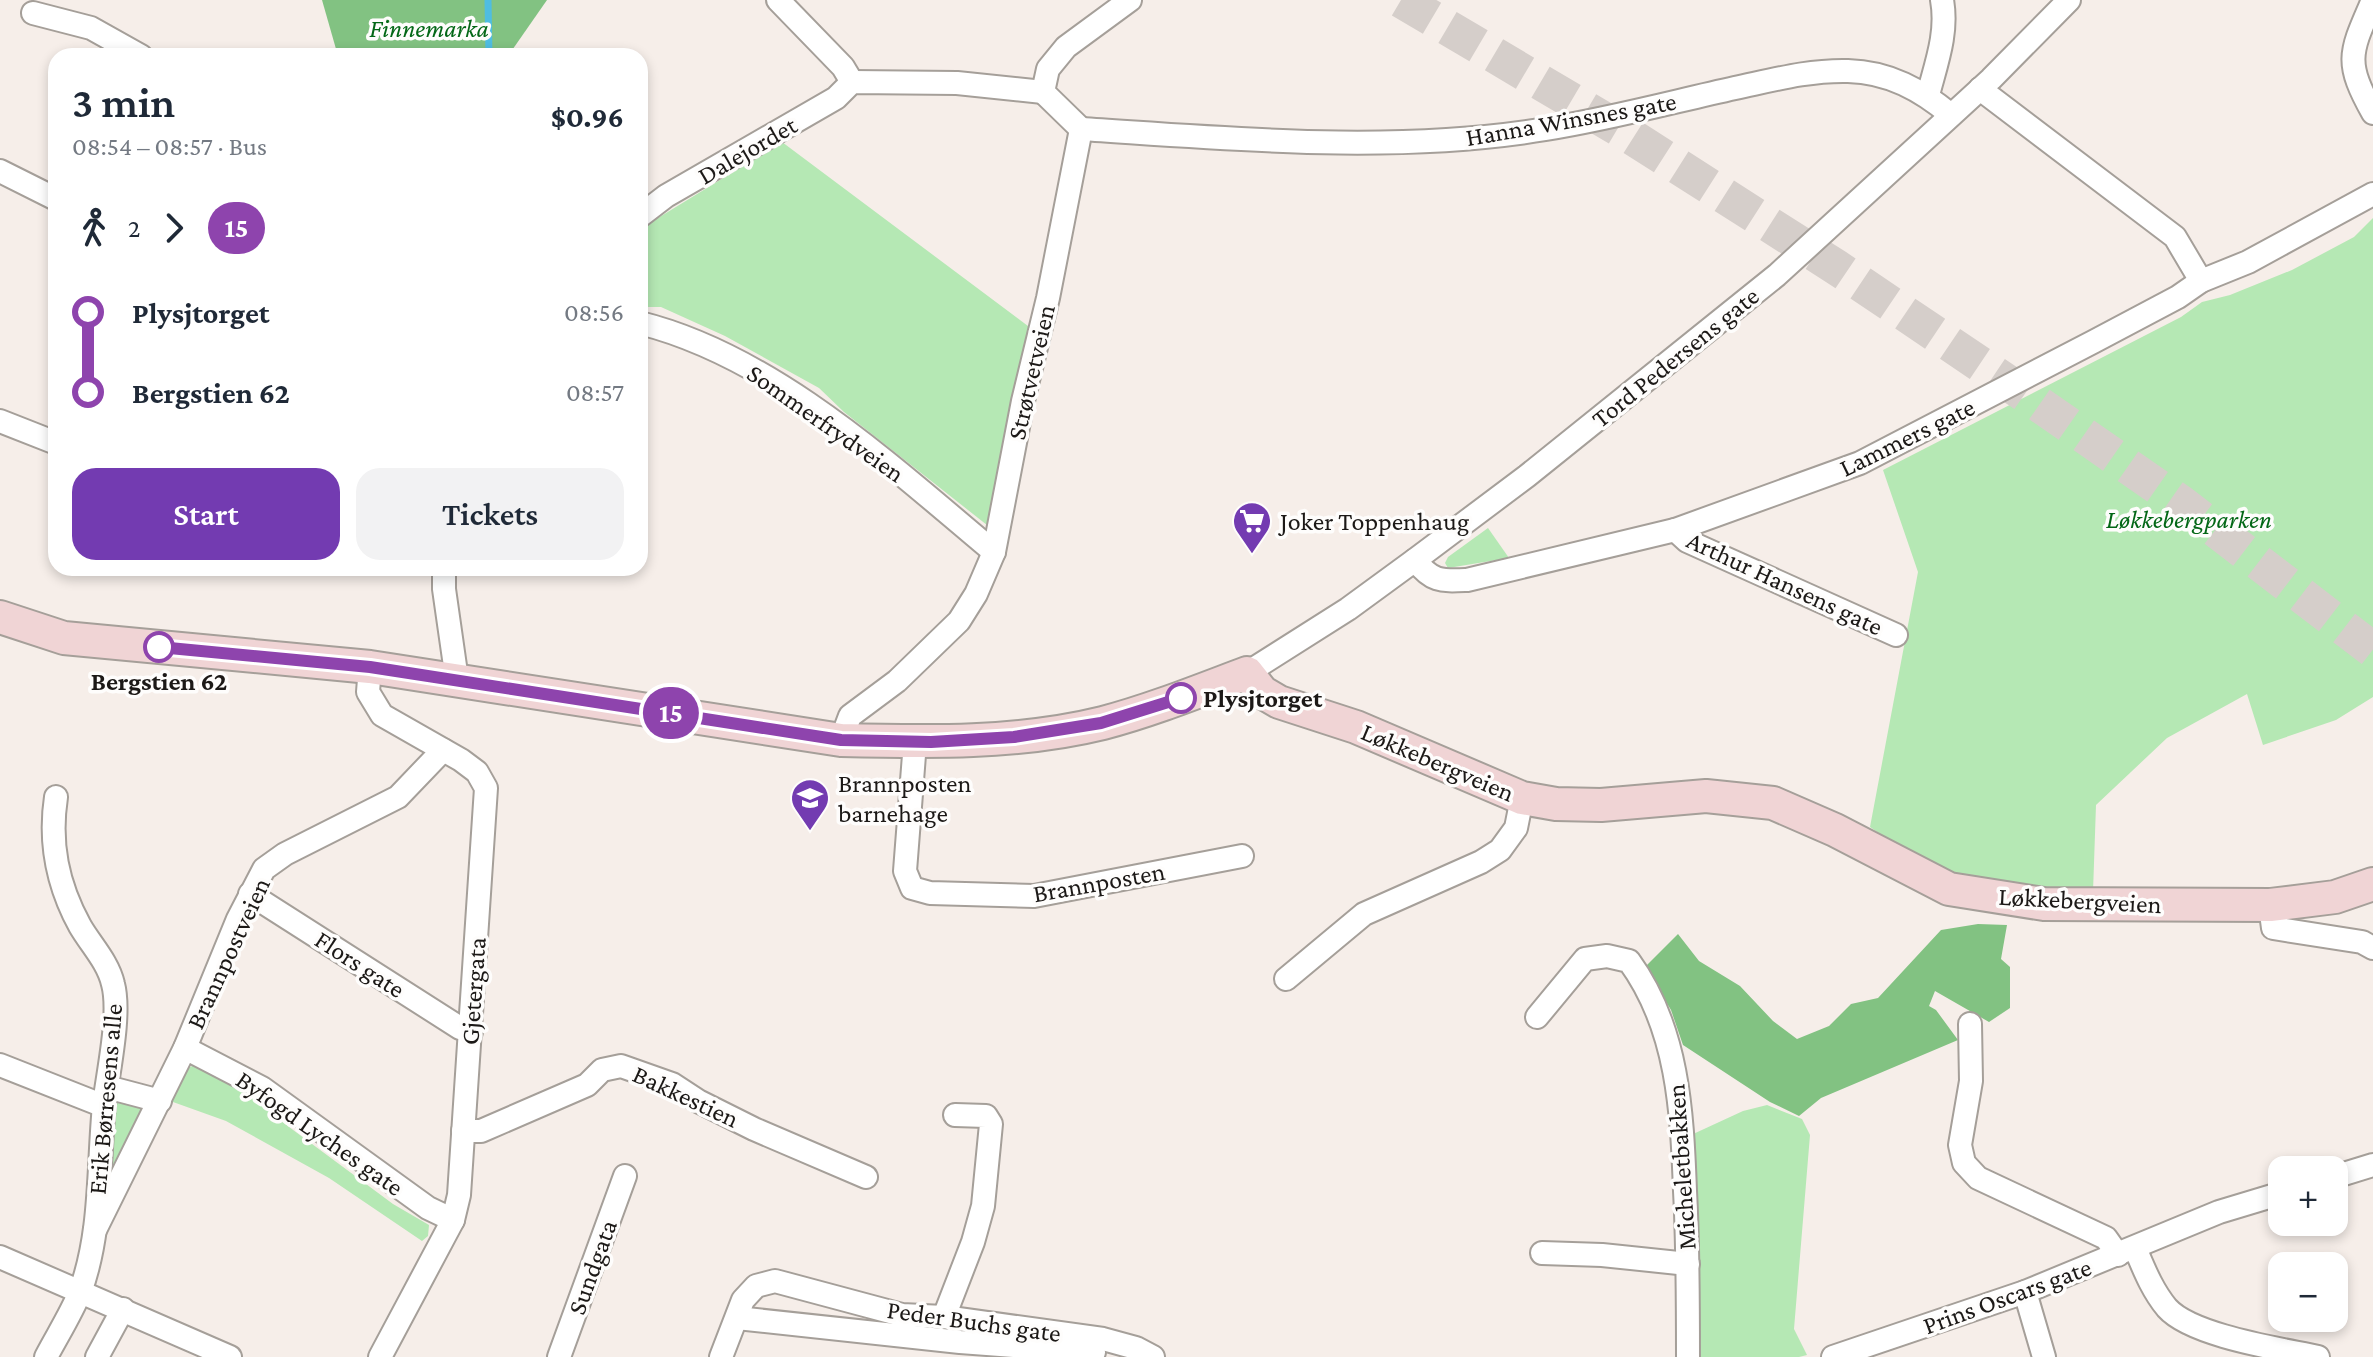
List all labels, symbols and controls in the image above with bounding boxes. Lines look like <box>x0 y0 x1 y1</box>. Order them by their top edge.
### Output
park label: Finnemarka <box>369 14 489 43</box>
text: 3 min <box>72 78 175 126</box>
street label: Hanna Winsnes gate <box>1464 87 1679 152</box>
text: $0.96 <box>551 100 624 133</box>
street label: Dalejordet <box>693 110 802 190</box>
text: 08:54 – 08:57 · Bus <box>72 132 267 161</box>
icon: walk <box>72 206 116 250</box>
icon: forward <box>152 206 196 250</box>
text: 15 <box>224 212 249 243</box>
text: 2 <box>128 214 140 243</box>
street label: Tord Pedersens gate <box>1586 281 1765 434</box>
text: Plysjtorget <box>132 296 270 329</box>
text: 08:56 <box>564 298 624 327</box>
street label: Strøtvetveien <box>1002 302 1061 442</box>
street label: Sommerfrydveien <box>741 358 910 488</box>
text: Bergstien 62 <box>132 376 290 409</box>
text: 08:57 <box>566 378 624 407</box>
street label: Lammers gate <box>1835 392 1980 483</box>
button: Start <box>72 468 340 560</box>
button: Tickets <box>356 468 624 560</box>
supermarket icon: Joker Toppenhaug <box>1231 500 1273 555</box>
park label: Løkkebergparken <box>2106 505 2272 534</box>
place label: Joker Toppenhaug <box>1278 507 1470 536</box>
street label: Arthur Hansens gate <box>1682 525 1887 642</box>
marker: Bergstien 62 <box>144 632 174 662</box>
place label: Bergstien 62 <box>91 667 227 696</box>
marker: Plysjtorget <box>1166 683 1196 713</box>
place label: Plysjtorget <box>1203 684 1323 713</box>
line badge: 15 <box>635 687 707 739</box>
text: 15 <box>659 697 683 728</box>
street label: Løkkebergveien <box>1357 717 1519 808</box>
place label: Brannposten barnehage <box>838 769 972 828</box>
school or university icon: Brannposten barnehage <box>789 777 831 832</box>
street label: Brannposten <box>1031 857 1167 908</box>
street label: Brannpostveien <box>181 873 276 1033</box>
street label: Løkkebergveien <box>1998 882 2162 919</box>
street label: Flors gate <box>309 925 410 1004</box>
street label: Gjetergata <box>455 936 492 1046</box>
street label: Erik Børresens alle <box>83 1002 128 1196</box>
street label: Bakkestien <box>628 1059 743 1134</box>
street label: Byfogd Lyches gate <box>231 1065 409 1202</box>
street label: Micheletbakken <box>1661 1083 1702 1251</box>
map controls <box>2268 1156 2348 1332</box>
button: + <box>2268 1156 2348 1236</box>
street label: Sundgata <box>562 1216 623 1318</box>
button: − <box>2268 1252 2348 1332</box>
street label: Prins Oscars gate <box>1919 1253 2095 1340</box>
street label: Peder Buchs gate <box>885 1295 1063 1348</box>

